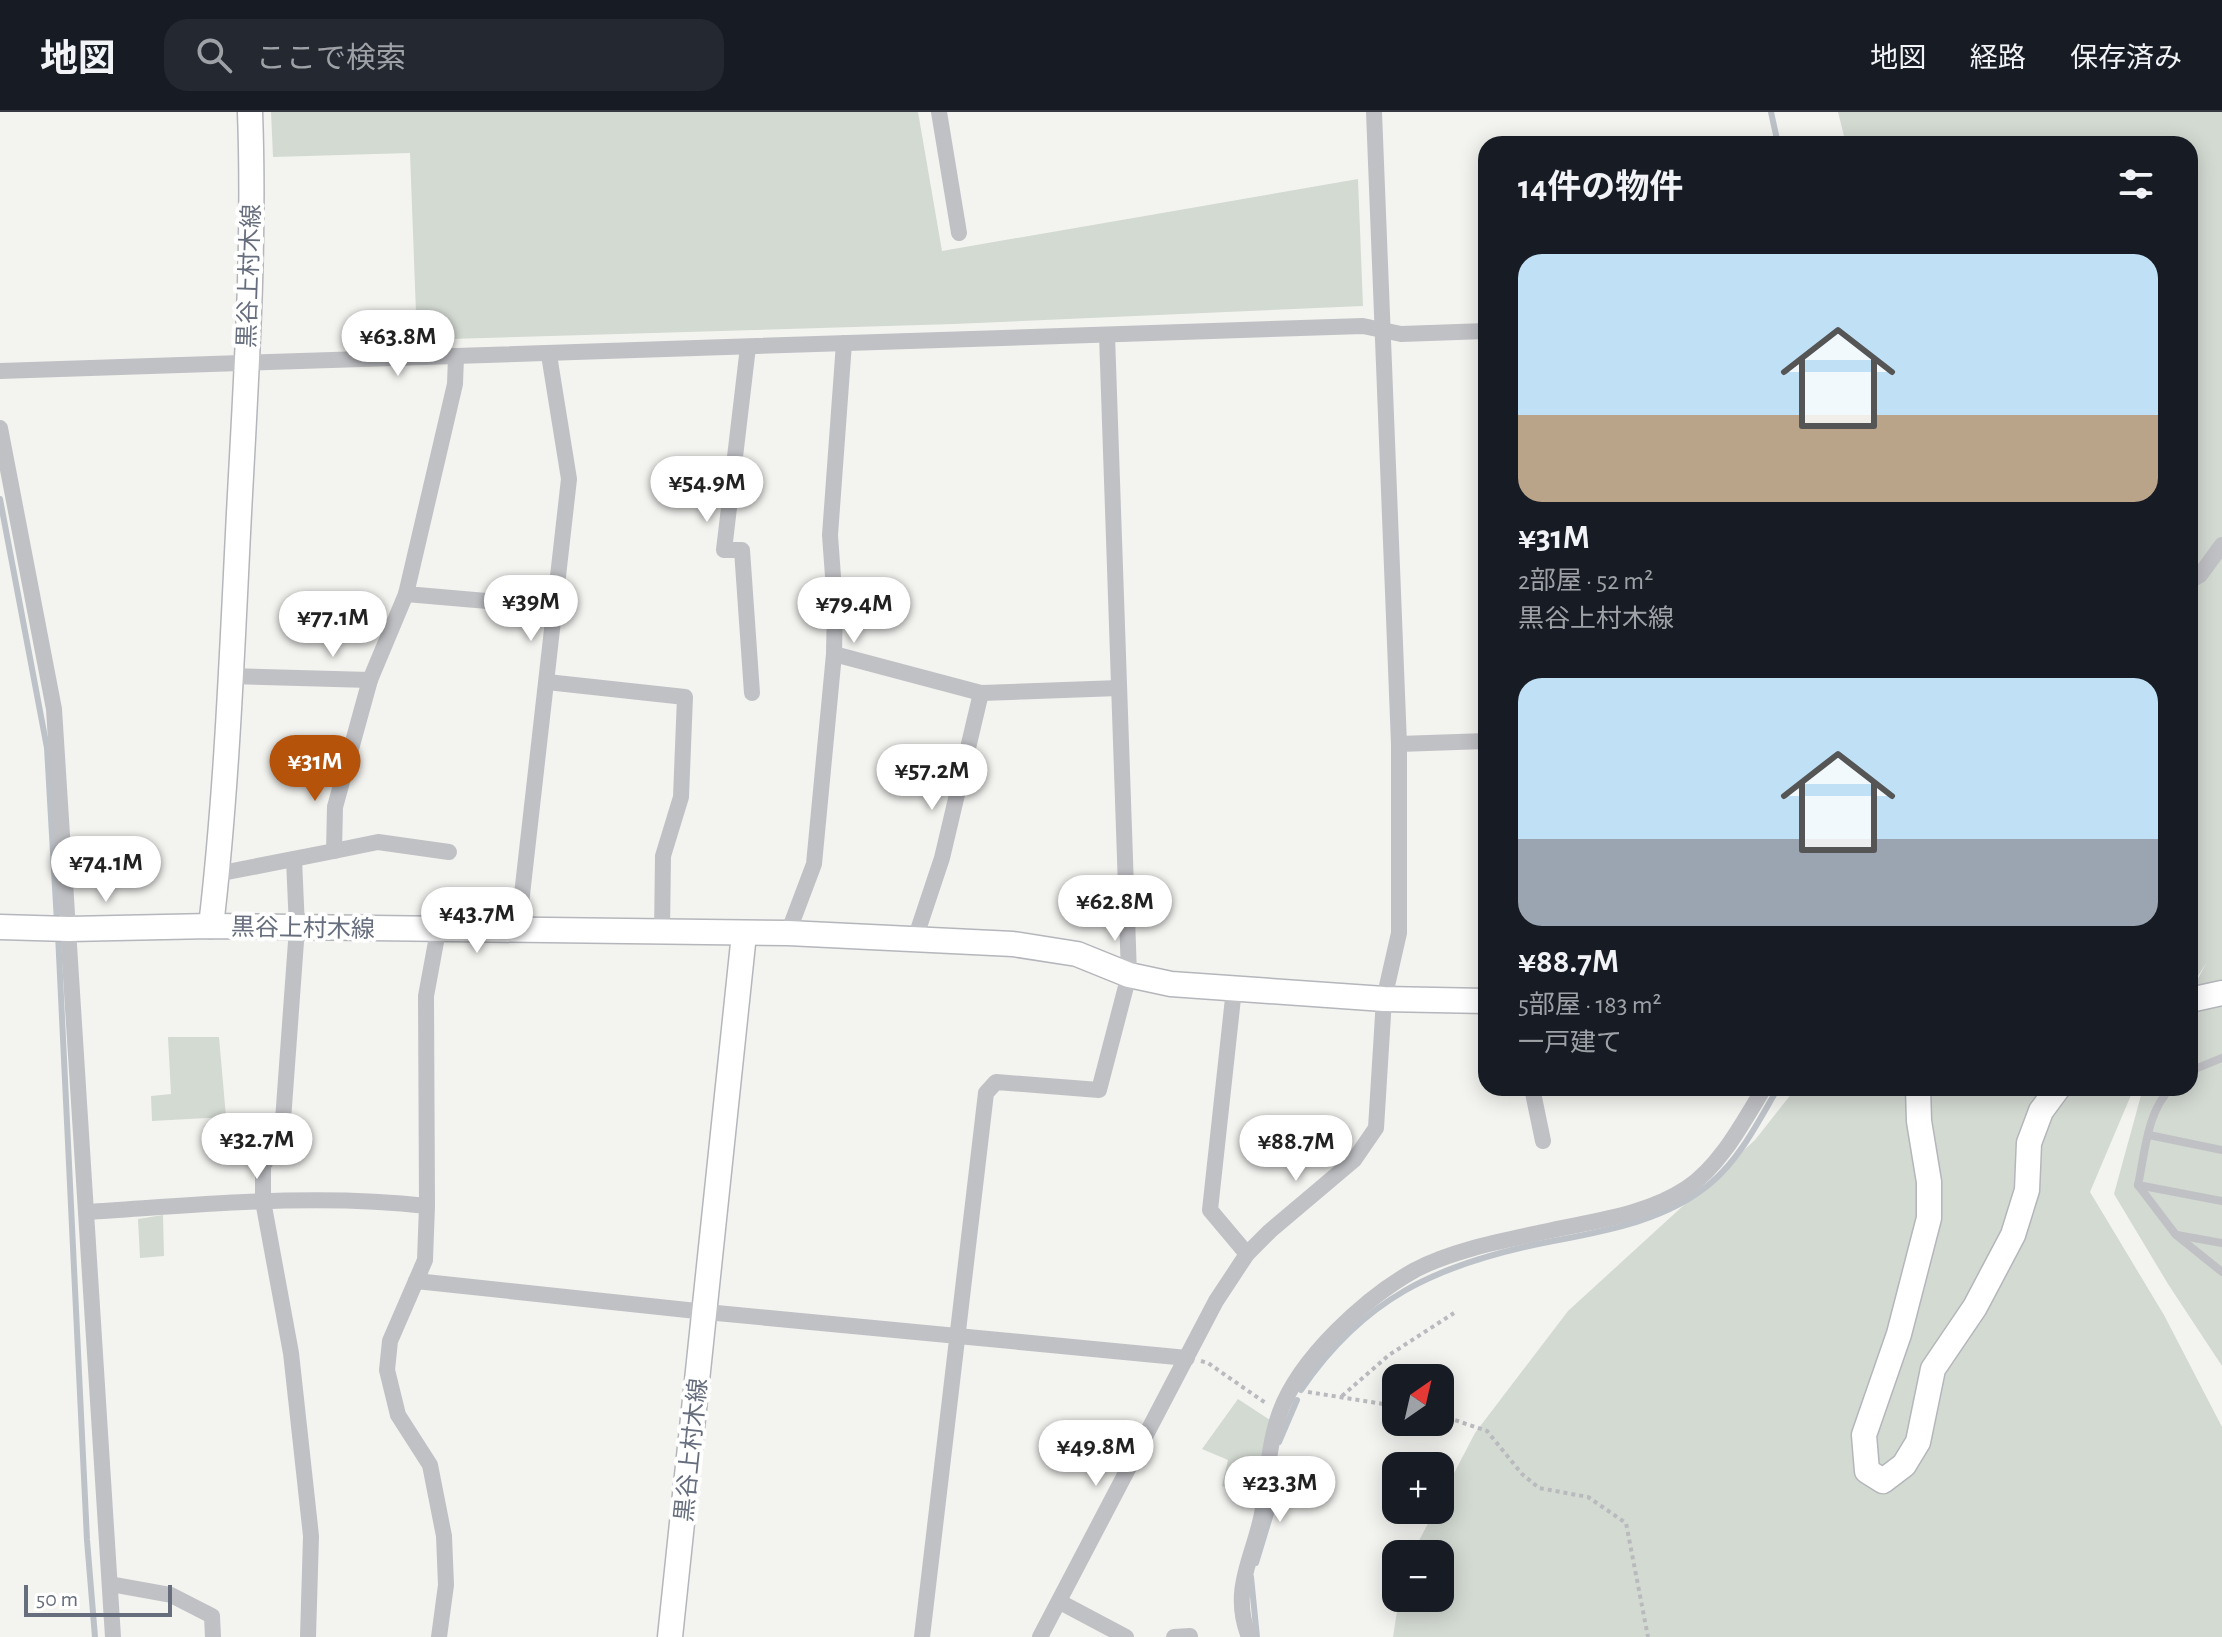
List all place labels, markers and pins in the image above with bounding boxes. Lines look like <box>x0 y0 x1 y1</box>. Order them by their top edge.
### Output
pin: ¥63.8M <box>333 310 463 378</box>
pin: ¥54.9M <box>642 456 772 524</box>
pin: ¥39M <box>484 575 578 643</box>
pin: ¥79.4M <box>789 577 919 645</box>
pin: ¥77.1M <box>268 591 398 659</box>
pin: ¥31M <box>268 735 362 803</box>
pin: ¥57.2M <box>867 744 997 812</box>
pin: ¥74.1M <box>41 836 171 904</box>
pin: ¥62.8M <box>1050 875 1180 943</box>
pin: ¥43.7M <box>412 887 542 955</box>
pin: ¥32.7M <box>192 1113 322 1181</box>
pin: ¥88.7M <box>1231 1115 1361 1183</box>
pin: ¥49.8M <box>1031 1420 1161 1488</box>
pin: ¥23.3M <box>1215 1456 1345 1524</box>

